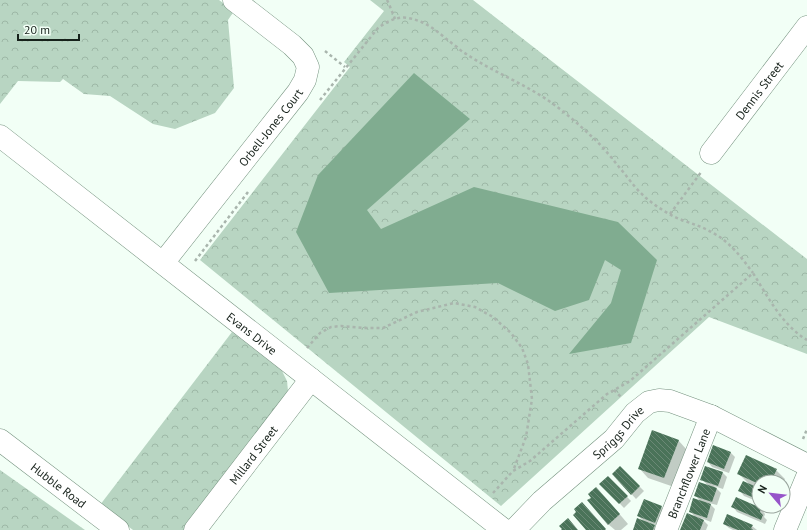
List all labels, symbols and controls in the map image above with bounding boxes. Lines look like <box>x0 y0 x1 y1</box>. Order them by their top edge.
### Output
scale bar <box>18 16 79 42</box>
text: 20 m <box>24 22 50 37</box>
street label: Dennis Street <box>732 58 786 122</box>
street label: Orbell-Jones Court <box>235 86 306 169</box>
street label: Evans Drive <box>224 309 280 357</box>
street label: Spriggs Drive <box>589 402 646 462</box>
street label: Millard Street <box>226 422 280 487</box>
street label: Branchflower Lane <box>664 426 713 521</box>
street label: Hubble Road <box>28 459 90 511</box>
north arrow <box>751 474 791 514</box>
text: N <box>754 483 770 496</box>

